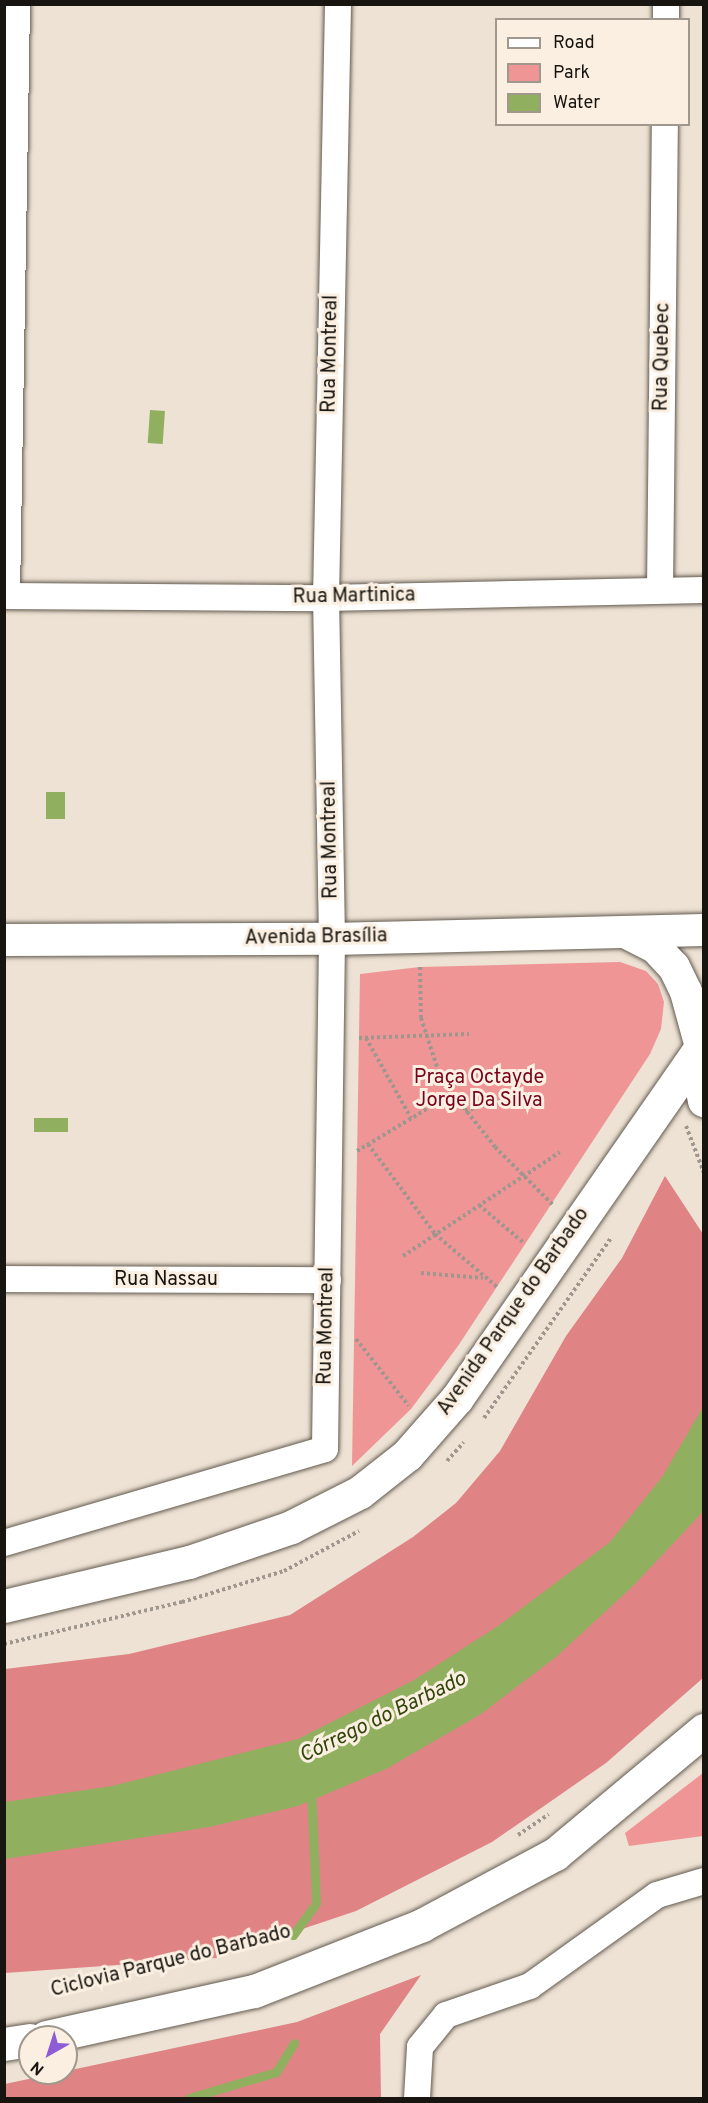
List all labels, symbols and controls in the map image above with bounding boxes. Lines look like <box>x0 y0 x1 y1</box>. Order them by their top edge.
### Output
legend <box>495 18 690 126</box>
text: Road <box>553 32 595 55</box>
text: Park <box>553 62 590 85</box>
text: Water <box>553 92 600 115</box>
street label: Rua Montreal <box>318 295 344 413</box>
street label: Rua Quebec <box>650 302 676 412</box>
street label: Rua Martinica <box>292 584 416 610</box>
street label: Rua Montreal <box>318 781 344 899</box>
street label: Avenida Brasília <box>244 925 388 951</box>
park label: Praça Octayde Jorge Da Silva <box>414 1066 544 1113</box>
street label: Avenida Parque do Barbado <box>433 1203 595 1421</box>
street label: Rua Montreal <box>314 1267 340 1385</box>
street label: Rua Nassau <box>114 1268 218 1292</box>
water label: Córrego do Barbado <box>296 1667 470 1769</box>
street label: Ciclovia Parque do Barbado <box>48 1921 294 2003</box>
north arrow <box>18 2025 78 2085</box>
text: N <box>27 2056 49 2079</box>

